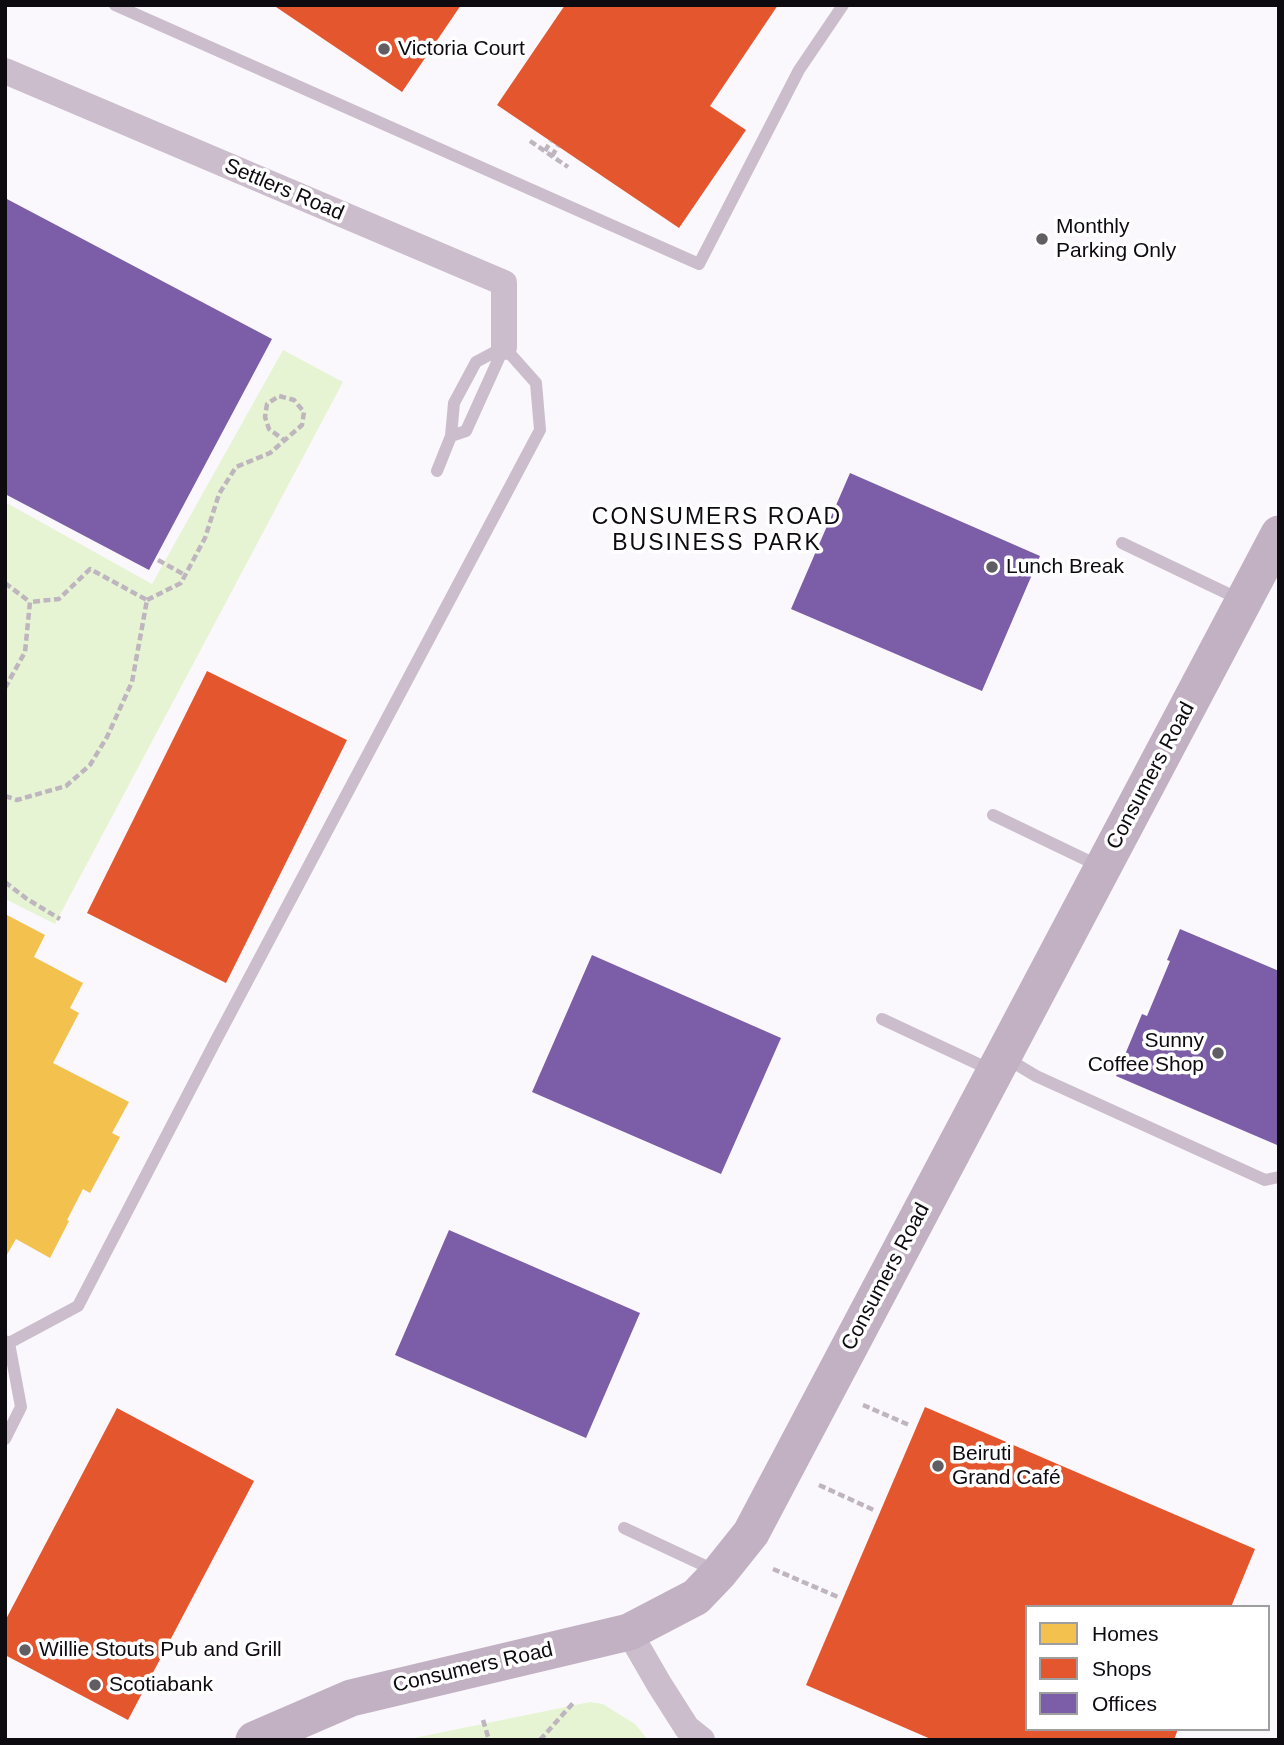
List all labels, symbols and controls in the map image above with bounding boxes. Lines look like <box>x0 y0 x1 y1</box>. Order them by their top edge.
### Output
place label: Victoria Court <box>398 36 525 62</box>
marker: Victoria Court <box>376 41 392 57</box>
street label: Settlers Road <box>221 154 347 226</box>
place label: Monthly Parking Only <box>1056 214 1176 264</box>
marker: Monthly Parking Only <box>1034 231 1050 247</box>
district label: CONSUMERS ROAD BUSINESS PARK <box>594 504 840 558</box>
place label: Lunch Break <box>1006 554 1124 580</box>
marker: Lunch Break <box>984 559 1000 575</box>
street label: Consumers Road <box>1102 698 1200 854</box>
place label: Sunny Coffee Shop <box>1088 1028 1204 1078</box>
marker: Sunny Coffee Shop <box>1210 1045 1226 1061</box>
street label: Consumers Road <box>837 1199 935 1355</box>
place label: Beiruti Grand Café <box>952 1441 1061 1491</box>
marker: Beiruti Grand Café <box>930 1458 946 1474</box>
legend <box>1025 1605 1270 1731</box>
text: Homes <box>1092 1622 1159 1645</box>
place label: Willie Stouts Pub and Grill <box>39 1637 282 1663</box>
street label: Consumers Road <box>391 1637 555 1699</box>
marker: Willie Stouts Pub and Grill <box>17 1642 33 1658</box>
text: Shops <box>1092 1657 1152 1680</box>
place label: Scotiabank <box>109 1672 213 1698</box>
marker: Scotiabank <box>87 1677 103 1693</box>
text: Offices <box>1092 1692 1157 1715</box>

